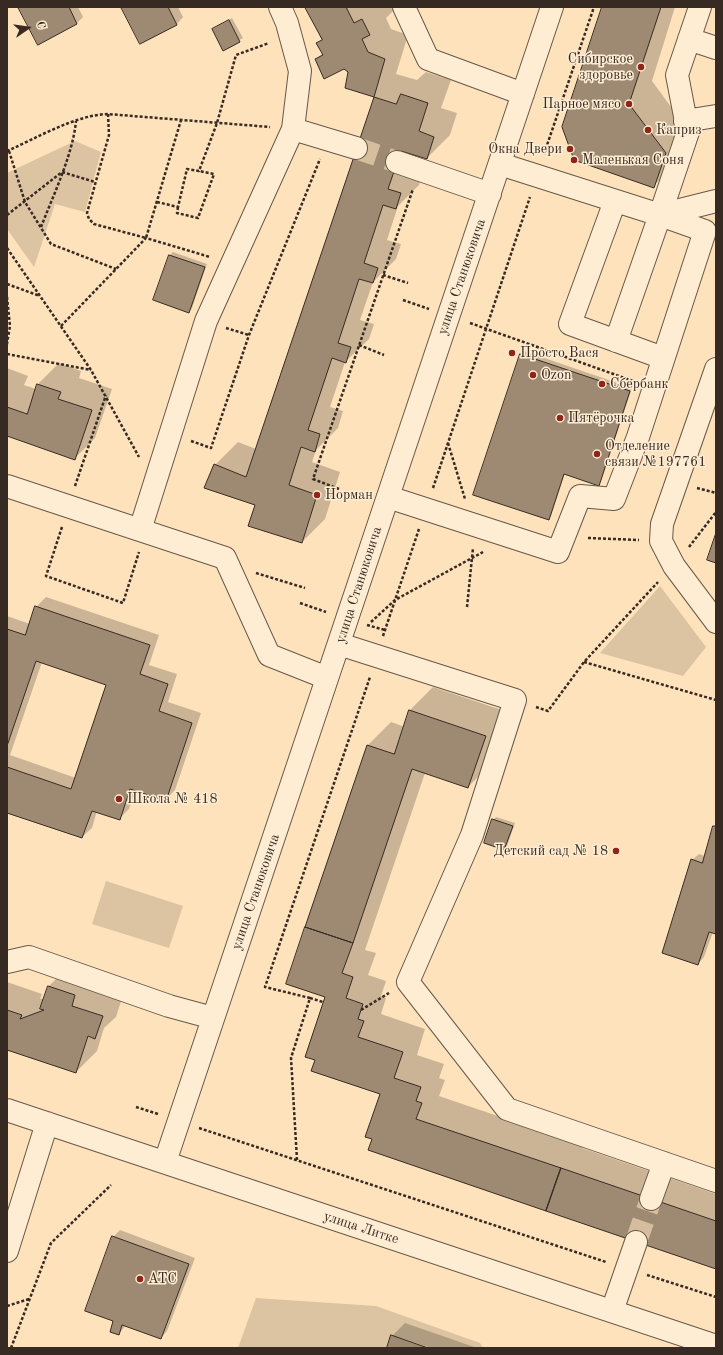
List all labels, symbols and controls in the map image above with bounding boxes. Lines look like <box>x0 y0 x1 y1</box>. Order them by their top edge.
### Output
north arrow <box>8 8 48 48</box>
text: С <box>34 20 46 30</box>
place label: Сибирское здоровье <box>568 51 633 84</box>
marker: Сибирское здоровье <box>636 62 646 72</box>
place label: Парное мясо <box>542 96 621 112</box>
marker: Парное мясо <box>624 99 634 109</box>
place label: Каприз <box>656 122 702 138</box>
marker: Каприз <box>643 125 653 135</box>
place label: Окна Двери <box>488 141 562 157</box>
marker: Окна Двери <box>565 144 575 154</box>
place label: Маленькая Соня <box>582 152 684 168</box>
marker: Маленькая Соня <box>569 155 579 165</box>
street label: улица Станюковича <box>434 217 490 337</box>
place label: Просто Вася <box>520 345 599 361</box>
marker: Просто Вася <box>507 348 517 358</box>
place label: Ozon <box>541 367 571 383</box>
marker: Ozon <box>528 370 538 380</box>
place label: Сбербанк <box>610 376 669 392</box>
marker: Сбербанк <box>597 379 607 389</box>
place label: Пятёрочка <box>568 410 634 426</box>
marker: Пятёрочка <box>555 413 565 423</box>
place label: Отделение связи №197761 <box>605 438 706 470</box>
marker: Отделение связи №197761 <box>592 449 602 459</box>
place label: Норман <box>325 487 373 503</box>
marker: Норман <box>312 490 322 500</box>
street label: улица Станюковича <box>332 525 386 645</box>
place label: Школа № 418 <box>127 791 218 807</box>
marker: Школа № 418 <box>114 794 124 804</box>
street label: улица Станюковича <box>228 832 284 952</box>
place label: Детский сад № 18 <box>494 843 608 859</box>
marker: Детский сад № 18 <box>611 846 621 856</box>
street label: улица Литке <box>321 1208 401 1248</box>
place label: АТС <box>148 1271 177 1287</box>
marker: АТС <box>135 1274 145 1284</box>

